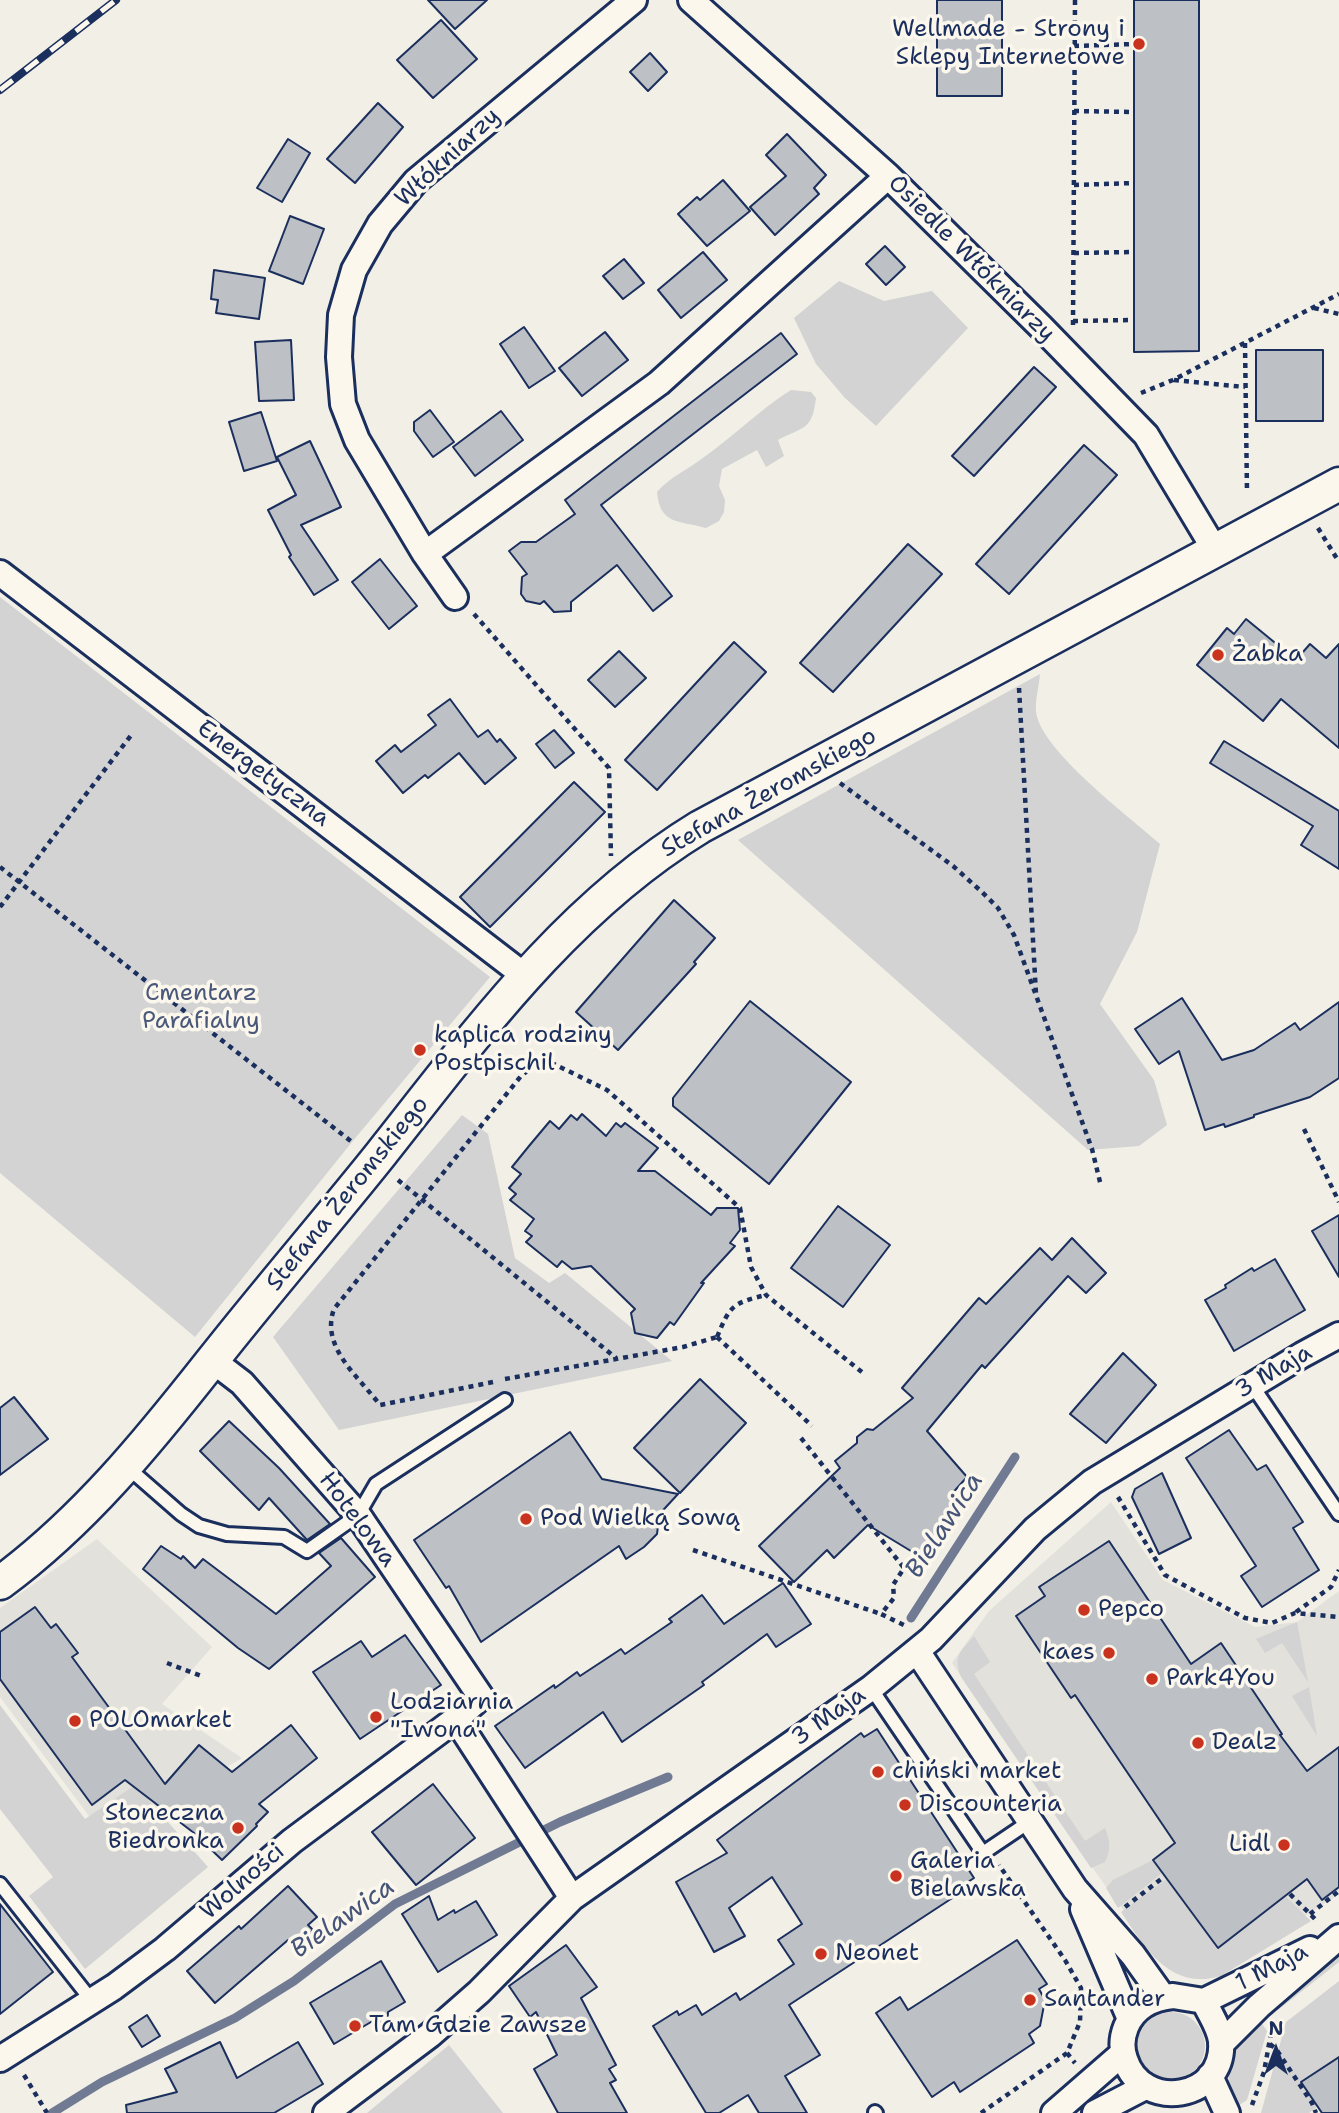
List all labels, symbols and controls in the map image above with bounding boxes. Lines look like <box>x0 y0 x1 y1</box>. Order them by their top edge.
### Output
place label: Wellmade - Strony i Sklepy Internetowe <box>892 16 1125 72</box>
marker: Wellmade - Strony i Sklepy Internetowe <box>1131 36 1147 52</box>
street label: Włókniarzy <box>390 102 506 214</box>
street label: Osiedle Włókniarzy <box>881 169 1061 349</box>
place label: Żabka <box>1232 641 1303 669</box>
marker: Żabka <box>1210 647 1226 663</box>
street label: Energetyczna <box>191 715 335 833</box>
street label: Stefana Żeromskiego <box>656 722 882 864</box>
park label: Cmentarz Parafialny <box>142 980 260 1036</box>
place label: kaplica rodziny Postpischil <box>434 1022 612 1078</box>
marker: kaplica rodziny Postpischil <box>412 1042 428 1058</box>
street label: Stefana Żeromskiego <box>261 1091 435 1297</box>
street label: 3 Maja <box>1230 1339 1318 1405</box>
street label: Hotelowa <box>312 1467 402 1573</box>
water label: Bielawica <box>899 1467 991 1585</box>
place label: Pod Wielką Sową <box>540 1505 740 1533</box>
marker: Pod Wielką Sową <box>518 1511 534 1527</box>
place label: Pepco <box>1098 1596 1164 1624</box>
marker: Pepco <box>1076 1602 1092 1618</box>
place label: kaes <box>1042 1639 1095 1667</box>
marker: kaes <box>1101 1645 1117 1661</box>
place label: Park4You <box>1166 1665 1275 1693</box>
marker: Park4You <box>1144 1671 1160 1687</box>
street label: 3 Maja <box>786 1681 872 1753</box>
place label: Lodziarnia "Iwona" <box>390 1689 513 1745</box>
place label: POLOmarket <box>89 1707 232 1735</box>
marker: Lodziarnia "Iwona" <box>368 1709 384 1725</box>
marker: POLOmarket <box>67 1713 83 1729</box>
place label: Dealz <box>1212 1729 1277 1757</box>
marker: Dealz <box>1190 1735 1206 1751</box>
place label: chiński market <box>892 1758 1061 1786</box>
marker: chiński market <box>870 1764 886 1780</box>
place label: Discounteria <box>919 1791 1062 1819</box>
marker: Discounteria <box>897 1797 913 1813</box>
place label: Słoneczna Biedronka <box>105 1800 224 1856</box>
marker: Słoneczna Biedronka <box>230 1820 246 1836</box>
place label: Lidl <box>1229 1831 1270 1859</box>
marker: Lidl <box>1276 1837 1292 1853</box>
street label: Wolności <box>195 1838 291 1926</box>
place label: Galeria Bielawska <box>910 1848 1026 1904</box>
marker: Galeria Bielawska <box>888 1868 904 1884</box>
water label: Bielawica <box>285 1872 401 1966</box>
street label: 1 Maja <box>1231 1938 1313 1998</box>
place label: Neonet <box>835 1940 919 1968</box>
marker: Neonet <box>813 1946 829 1962</box>
place label: Santander <box>1044 1986 1165 2014</box>
marker: Santander <box>1022 1992 1038 2008</box>
place label: Tam Gdzie Zawsze <box>369 2012 587 2040</box>
north arrow <box>1241 2015 1311 2085</box>
text: N <box>1268 2016 1284 2041</box>
marker: Tam Gdzie Zawsze <box>347 2018 363 2034</box>

